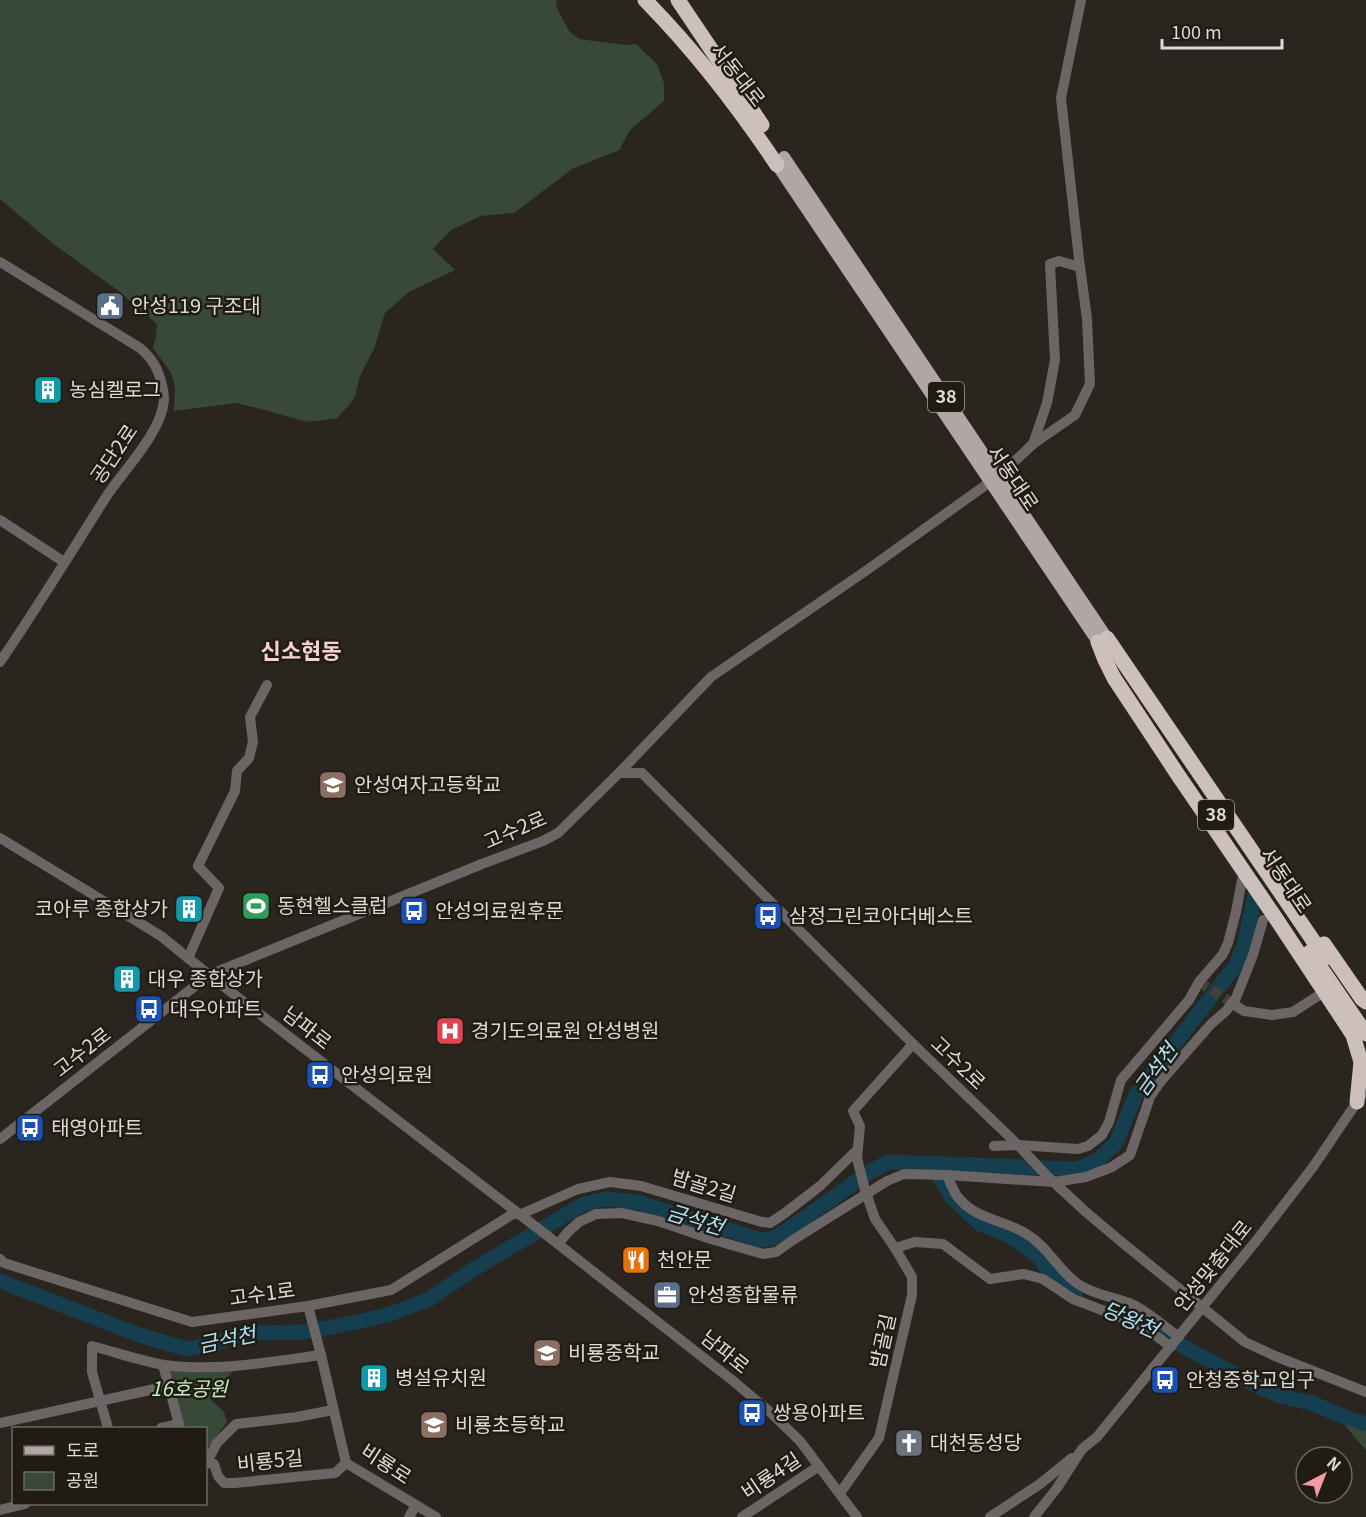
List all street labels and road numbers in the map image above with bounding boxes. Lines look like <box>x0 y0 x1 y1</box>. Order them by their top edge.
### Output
street label: 서동대로 <box>705 36 773 112</box>
road number: 38 <box>928 382 964 412</box>
street label: 공단2로 <box>82 418 143 489</box>
street label: 서동대로 <box>982 439 1047 516</box>
road number: 38 <box>1198 800 1234 830</box>
street label: 고수2로 <box>478 802 551 855</box>
street label: 서동대로 <box>1255 841 1320 918</box>
street label: 남파로 <box>277 998 339 1055</box>
street label: 고수2로 <box>46 1019 116 1083</box>
street label: 고수2로 <box>925 1028 993 1095</box>
street label: 밤골2길 <box>668 1161 740 1208</box>
street label: 안성맞춤대로 <box>1166 1213 1258 1317</box>
street label: 고수1로 <box>227 1274 297 1311</box>
street label: 밤골길 <box>862 1311 901 1371</box>
street label: 남파로 <box>695 1322 757 1379</box>
street label: 비룡로 <box>356 1436 418 1490</box>
street label: 비룡5길 <box>235 1442 304 1477</box>
street label: 비룡4길 <box>735 1444 806 1505</box>

